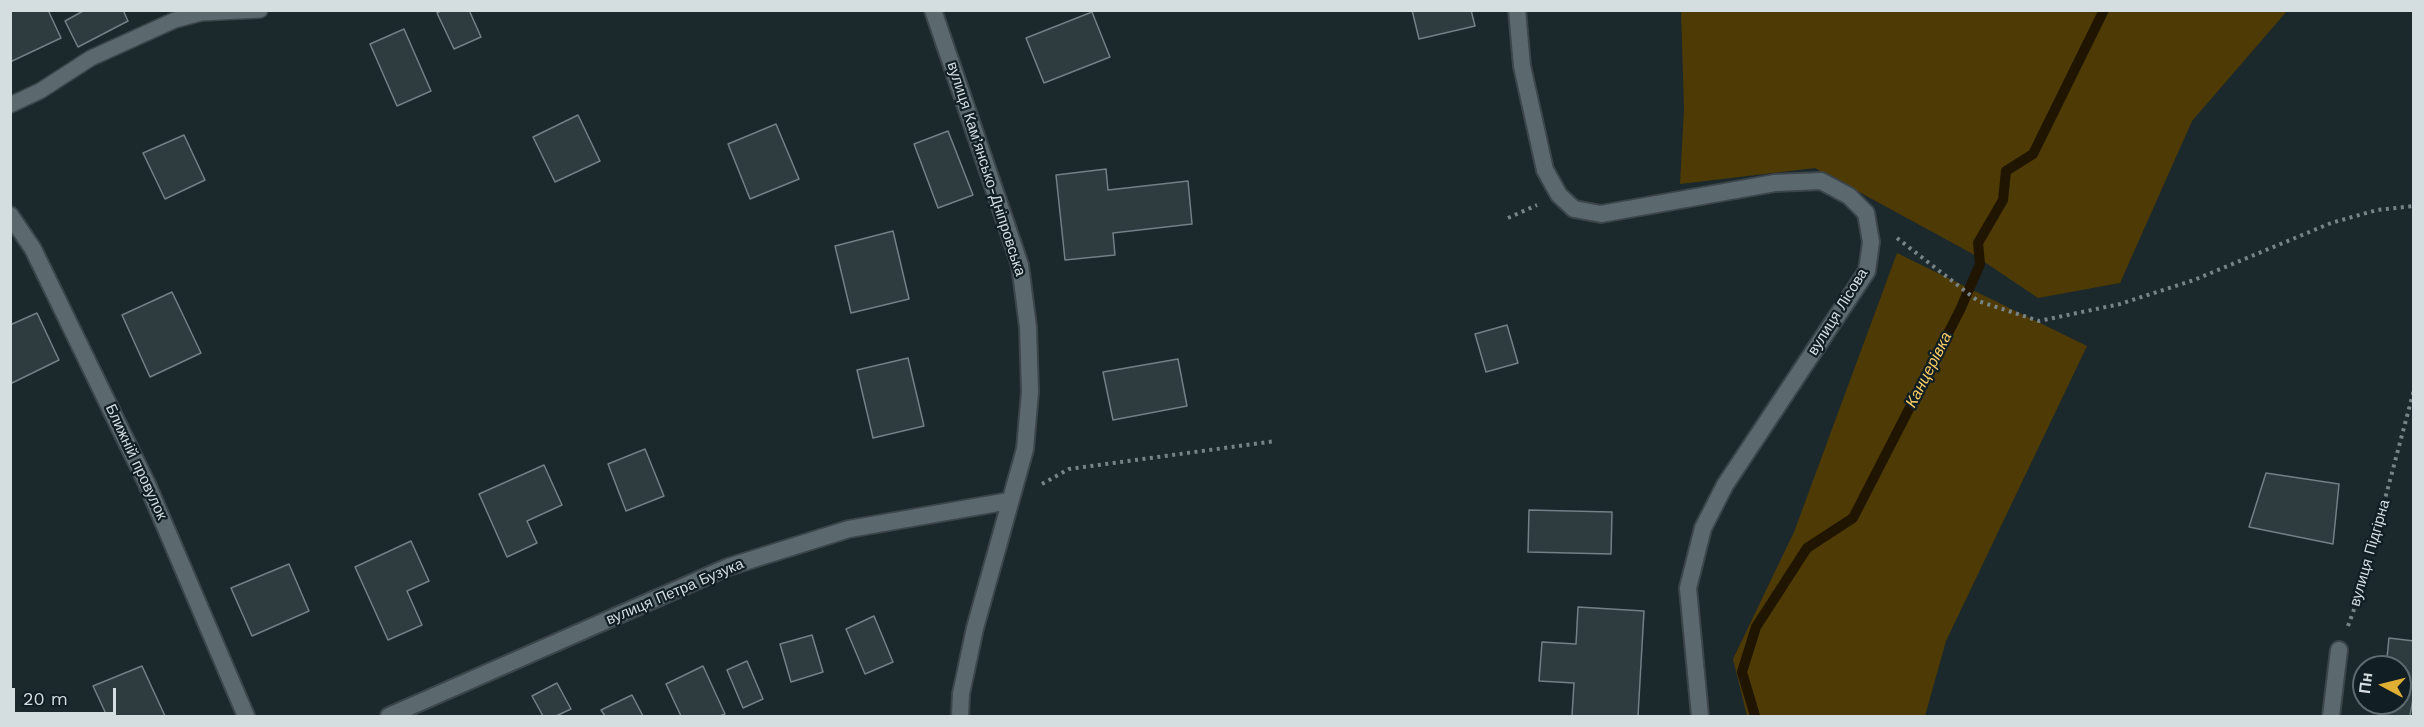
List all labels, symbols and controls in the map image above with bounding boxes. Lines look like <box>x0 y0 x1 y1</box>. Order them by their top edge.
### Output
street label: вулиця Кам’янсько-Дніпровська <box>943 60 1029 278</box>
street label: вулиця Лісова <box>1804 265 1872 359</box>
water label: Канцерівка <box>1902 329 1956 411</box>
street label: Ближній провулок <box>101 401 171 523</box>
street label: вулиця Підгірна <box>2346 497 2394 609</box>
street label: вулиця Петра Бузука <box>604 555 746 629</box>
north arrow <box>2352 655 2412 715</box>
text: Пн <box>2355 671 2376 695</box>
scale bar <box>15 676 118 714</box>
text: 20 m <box>23 688 68 709</box>

